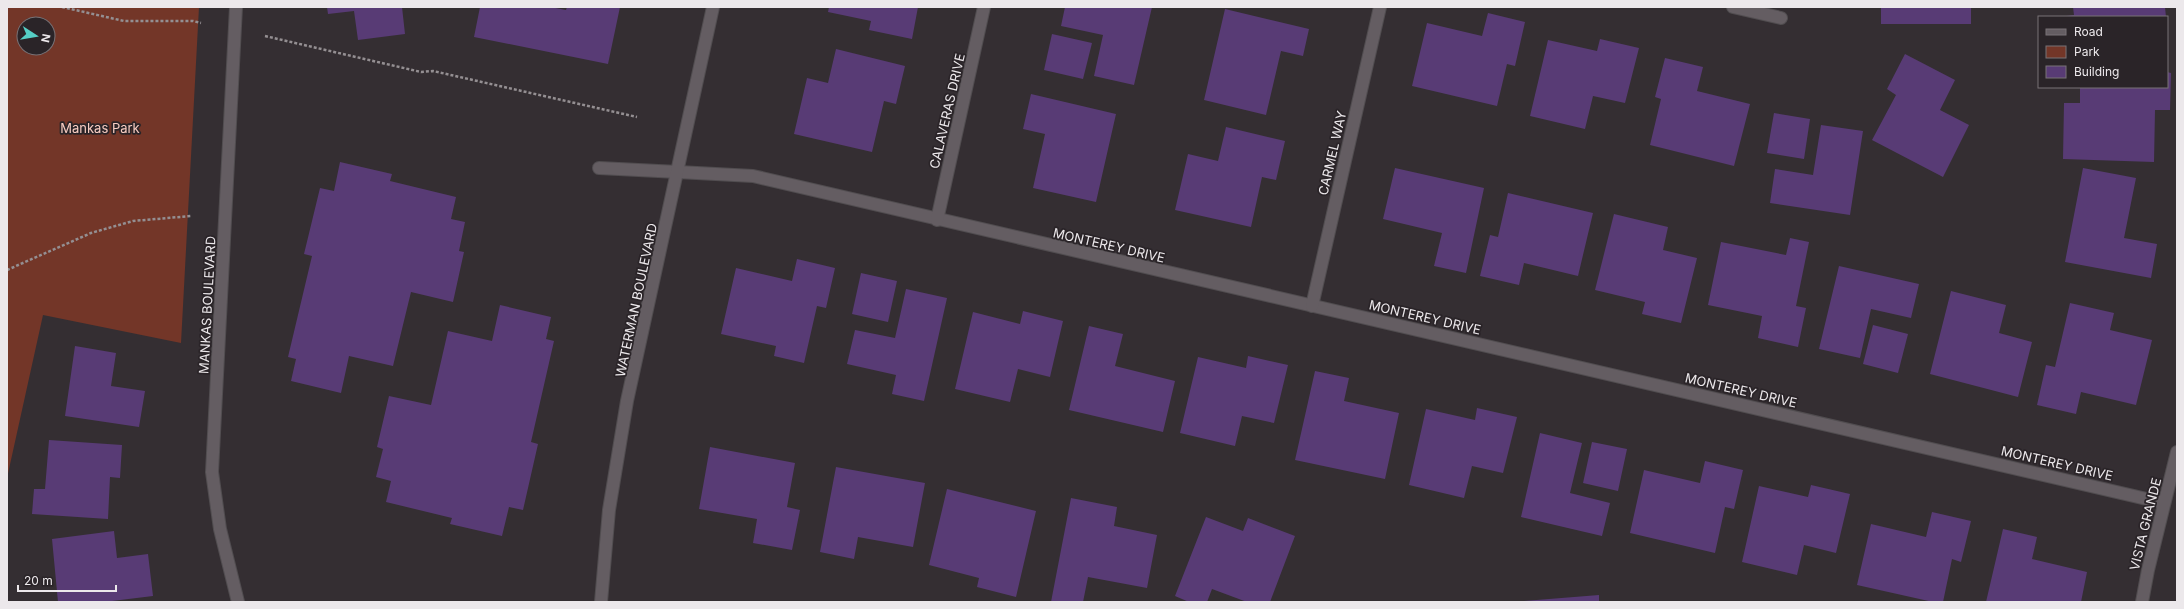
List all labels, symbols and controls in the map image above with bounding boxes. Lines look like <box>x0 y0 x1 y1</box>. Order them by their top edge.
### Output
north arrow <box>16 16 56 56</box>
legend <box>2038 16 2168 88</box>
text: Road <box>2074 24 2103 39</box>
text: N <box>38 33 54 44</box>
text: Park <box>2074 44 2100 59</box>
street label: CALAVERAS DRIVE <box>926 52 968 170</box>
text: Building <box>2074 64 2119 79</box>
street label: CARMEL WAY <box>1315 109 1350 197</box>
park label: Mankas Park <box>60 120 140 136</box>
street label: WATERMAN BOULEVARD <box>612 222 660 378</box>
street label: MONTEREY DRIVE <box>1051 224 1167 266</box>
street label: MANKAS BOULEVARD <box>195 236 219 374</box>
street label: MONTEREY DRIVE <box>1367 296 1483 338</box>
street label: MONTEREY DRIVE <box>1683 369 1799 411</box>
street label: MONTEREY DRIVE <box>1999 442 2115 484</box>
street label: VISTA GRANDE <box>2126 476 2164 572</box>
scale bar <box>18 567 116 593</box>
text: 20 m <box>24 573 53 588</box>

